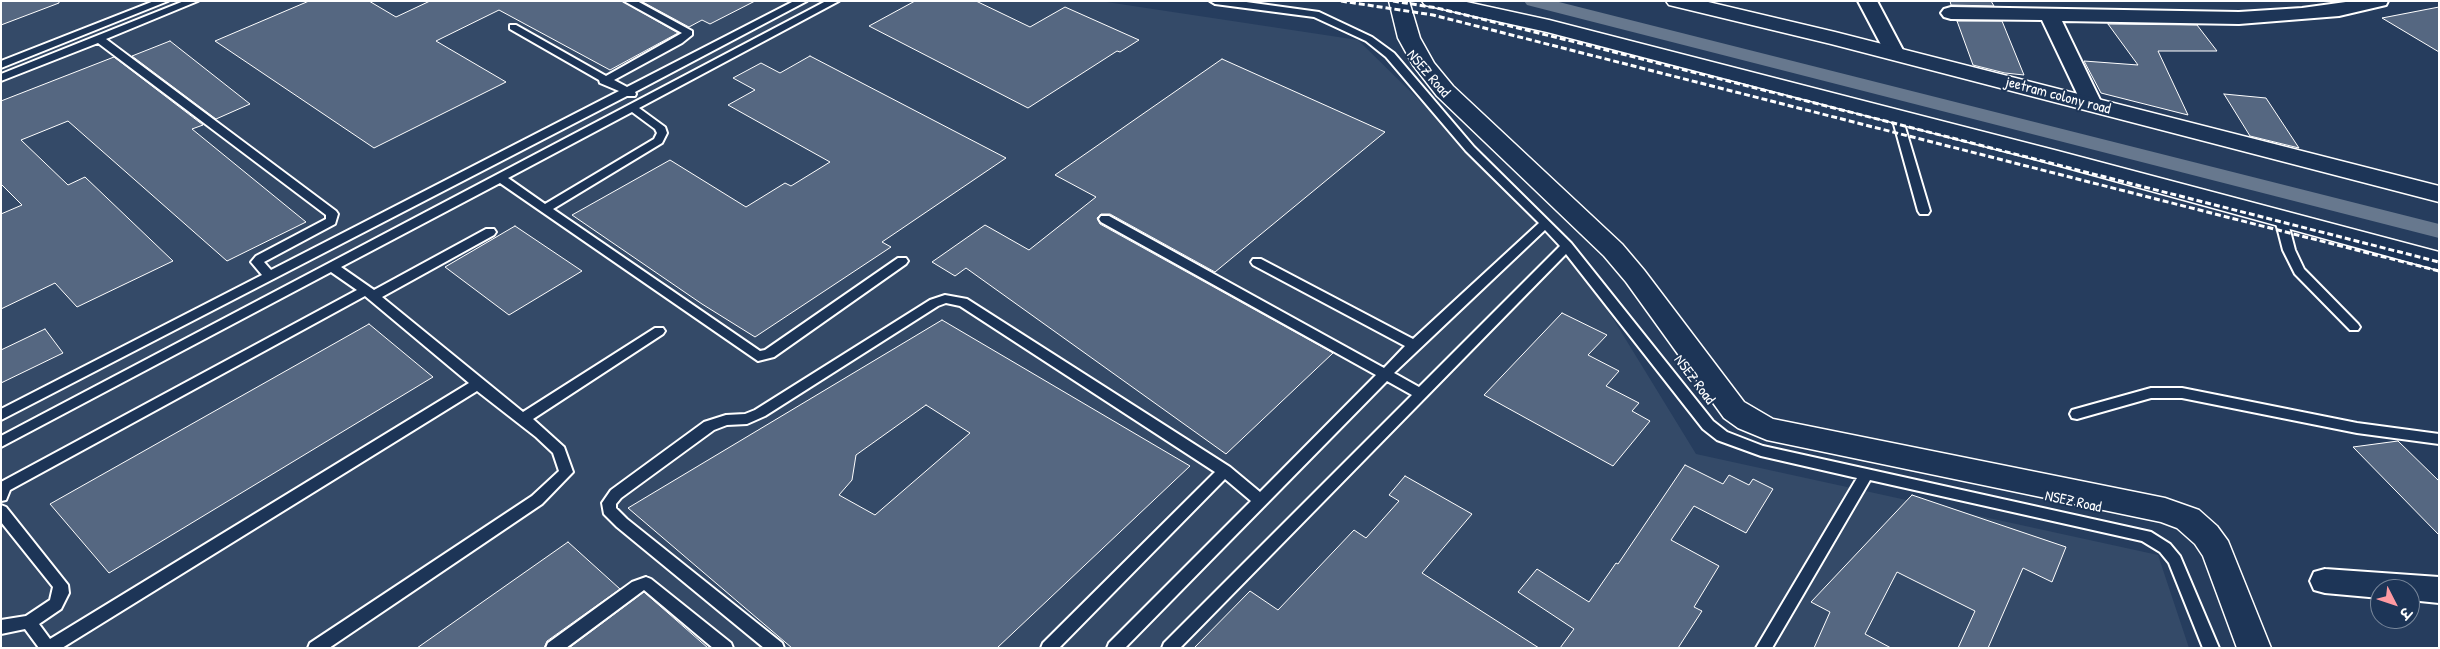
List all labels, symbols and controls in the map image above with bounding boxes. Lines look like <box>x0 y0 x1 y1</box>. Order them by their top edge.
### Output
street label: NSEZ Road <box>1402 47 1454 101</box>
street label: jeetram colony road <box>2004 73 2112 119</box>
street label: NSEZ Road <box>1670 352 1718 408</box>
street label: NSEZ Road <box>2043 487 2103 517</box>
north arrow <box>2370 579 2420 629</box>
text: उ <box>2396 604 2416 623</box>

